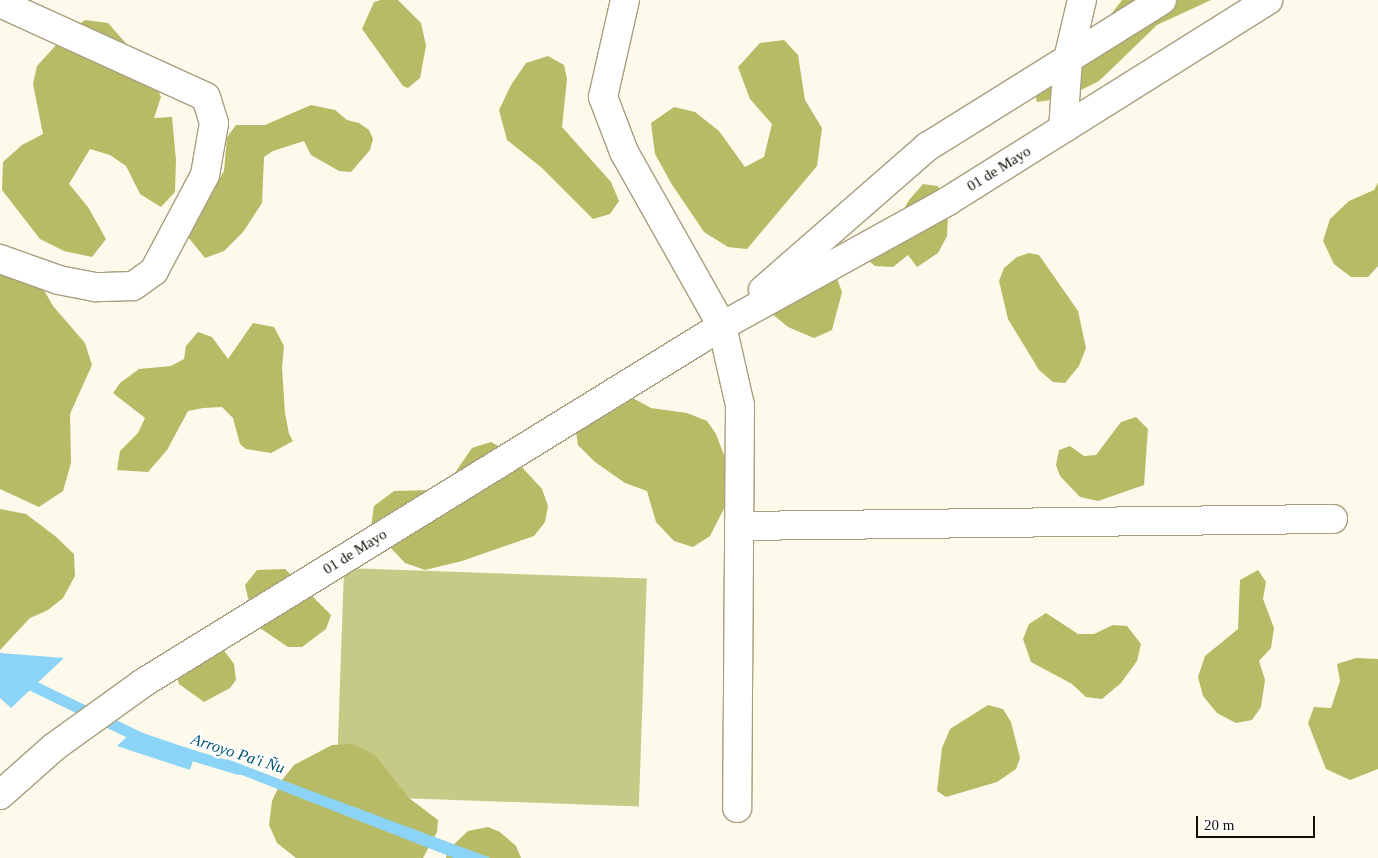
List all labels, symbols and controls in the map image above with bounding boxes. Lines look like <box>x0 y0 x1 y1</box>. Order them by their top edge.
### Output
street label: 01 de Mayo <box>964 142 1034 196</box>
street label: 01 de Mayo <box>320 525 390 579</box>
water label: Arroyo Pa'i Ñu <box>189 730 287 778</box>
scale bar <box>1198 806 1317 838</box>
text: 20 m <box>1204 817 1234 833</box>

